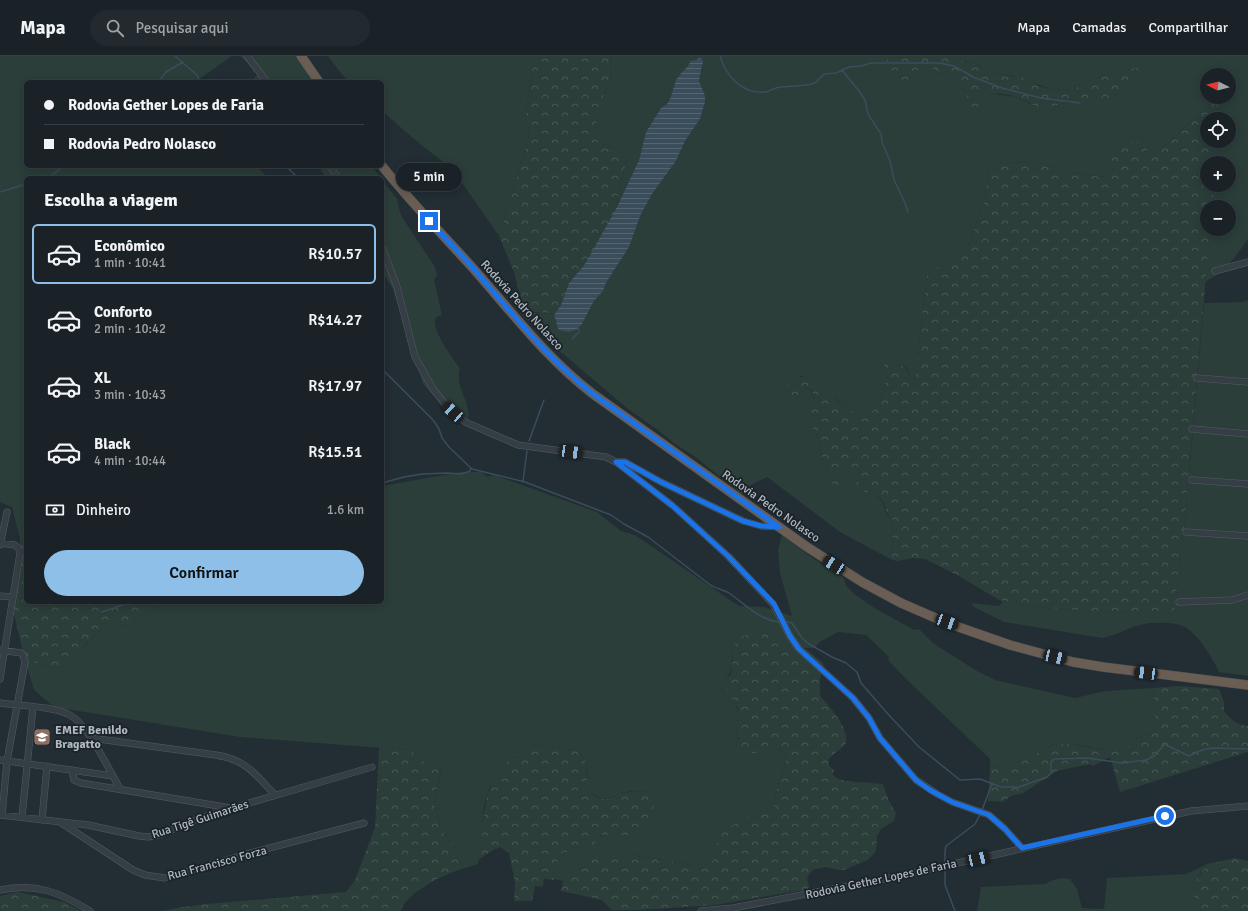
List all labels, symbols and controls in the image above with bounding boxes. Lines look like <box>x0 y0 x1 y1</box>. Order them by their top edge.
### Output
search box <box>90 10 370 46</box>
text: Mapa <box>20 16 66 40</box>
icon: search <box>104 17 126 39</box>
text: Pesquisar aqui <box>136 19 229 37</box>
text: Mapa <box>1017 19 1050 36</box>
text: Camadas <box>1072 19 1126 36</box>
text: Compartilhar <box>1148 19 1228 36</box>
north arrow <box>1200 68 1236 104</box>
map controls <box>1200 68 1236 236</box>
text: Rodovia Gether Lopes de Faria <box>68 96 264 114</box>
button: locate <box>1200 112 1236 148</box>
text: Rodovia Pedro Nolasco <box>68 135 216 153</box>
button: + <box>1200 156 1236 192</box>
callout: 5 min <box>396 163 462 191</box>
text: 5 min <box>413 169 445 185</box>
text: Escolha a viagem <box>44 189 178 211</box>
button: − <box>1200 200 1236 236</box>
route end <box>420 212 438 230</box>
icon: car <box>46 236 82 272</box>
text: Econômico <box>94 237 165 255</box>
text: R$10.57 <box>308 245 362 263</box>
text: 1 min · 10:41 <box>94 255 166 271</box>
street label: Rodovia Pedro Nolasco <box>477 257 566 353</box>
icon: car <box>46 302 82 338</box>
text: Conforto <box>94 303 152 321</box>
text: R$14.27 <box>308 311 362 329</box>
text: 2 min · 10:42 <box>94 321 166 337</box>
icon: car <box>46 368 82 404</box>
text: XL <box>94 369 111 387</box>
text: R$17.97 <box>308 377 362 395</box>
text: 3 min · 10:43 <box>94 387 166 403</box>
car <box>440 400 466 424</box>
icon: car <box>46 434 82 470</box>
text: Black <box>94 435 131 453</box>
text: R$15.51 <box>308 443 362 461</box>
car <box>558 444 584 460</box>
text: 4 min · 10:44 <box>94 453 166 469</box>
street label: Rodovia Pedro Nolasco <box>719 467 823 546</box>
icon: cash <box>44 499 66 521</box>
text: Dinheiro <box>76 501 131 519</box>
text: 1.6 km <box>327 502 364 518</box>
button: Confirmar <box>44 550 364 596</box>
car <box>821 553 847 577</box>
car <box>934 612 960 632</box>
car <box>1042 648 1068 666</box>
car <box>1133 666 1159 680</box>
place label: EMEF Benildo Bragatto <box>55 723 128 752</box>
school or university icon: EMEF Benildo Bragatto <box>32 727 52 747</box>
street label: Rua Tigê Guimarães <box>150 797 251 842</box>
route start <box>1156 807 1174 825</box>
street label: Rua Francisco Forza <box>166 843 268 884</box>
car <box>965 850 991 868</box>
street label: Rodovia Gether Lopes de Faria <box>804 856 958 903</box>

